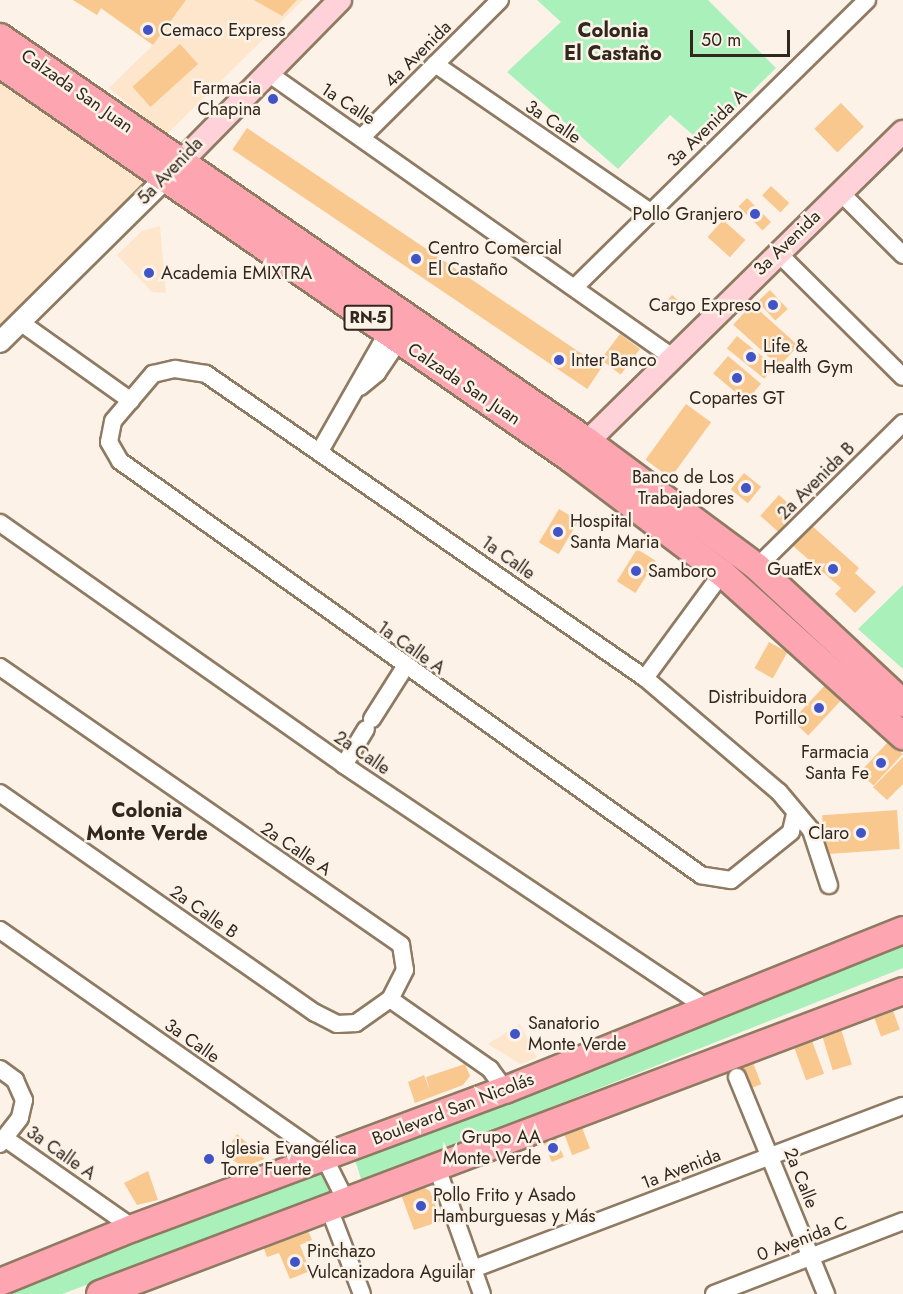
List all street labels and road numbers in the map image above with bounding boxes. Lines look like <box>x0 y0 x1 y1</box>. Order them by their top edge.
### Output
street label: 4a Avenida <box>380 16 456 92</box>
street label: Calzada San Juan <box>17 44 137 138</box>
street label: 1a Calle <box>317 78 379 130</box>
street label: 3a Avenida A <box>663 85 751 171</box>
street label: 3a Calle <box>521 96 585 148</box>
street label: 5a Avenida <box>133 133 207 209</box>
street label: 3a Avenida <box>749 206 825 280</box>
road number: RN-5 <box>342 305 394 331</box>
street label: Calzada San Juan <box>403 338 525 430</box>
street label: 2a Avenida B <box>773 438 859 524</box>
street label: 1a Calle <box>477 532 539 584</box>
street label: 1a Calle A <box>373 617 449 679</box>
street label: 2a Calle <box>330 726 394 780</box>
street label: 2a Calle A <box>257 818 335 880</box>
street label: 2a Calle B <box>166 881 242 943</box>
street label: 3a Calle <box>160 1014 224 1068</box>
street label: Boulevard San Nicolás <box>369 1068 537 1150</box>
street label: 3a Calle A <box>22 1121 100 1185</box>
street label: 1a Avenida <box>638 1144 724 1194</box>
street label: 2a Calle <box>779 1145 823 1211</box>
street label: 0 Avenida C <box>754 1212 850 1266</box>

